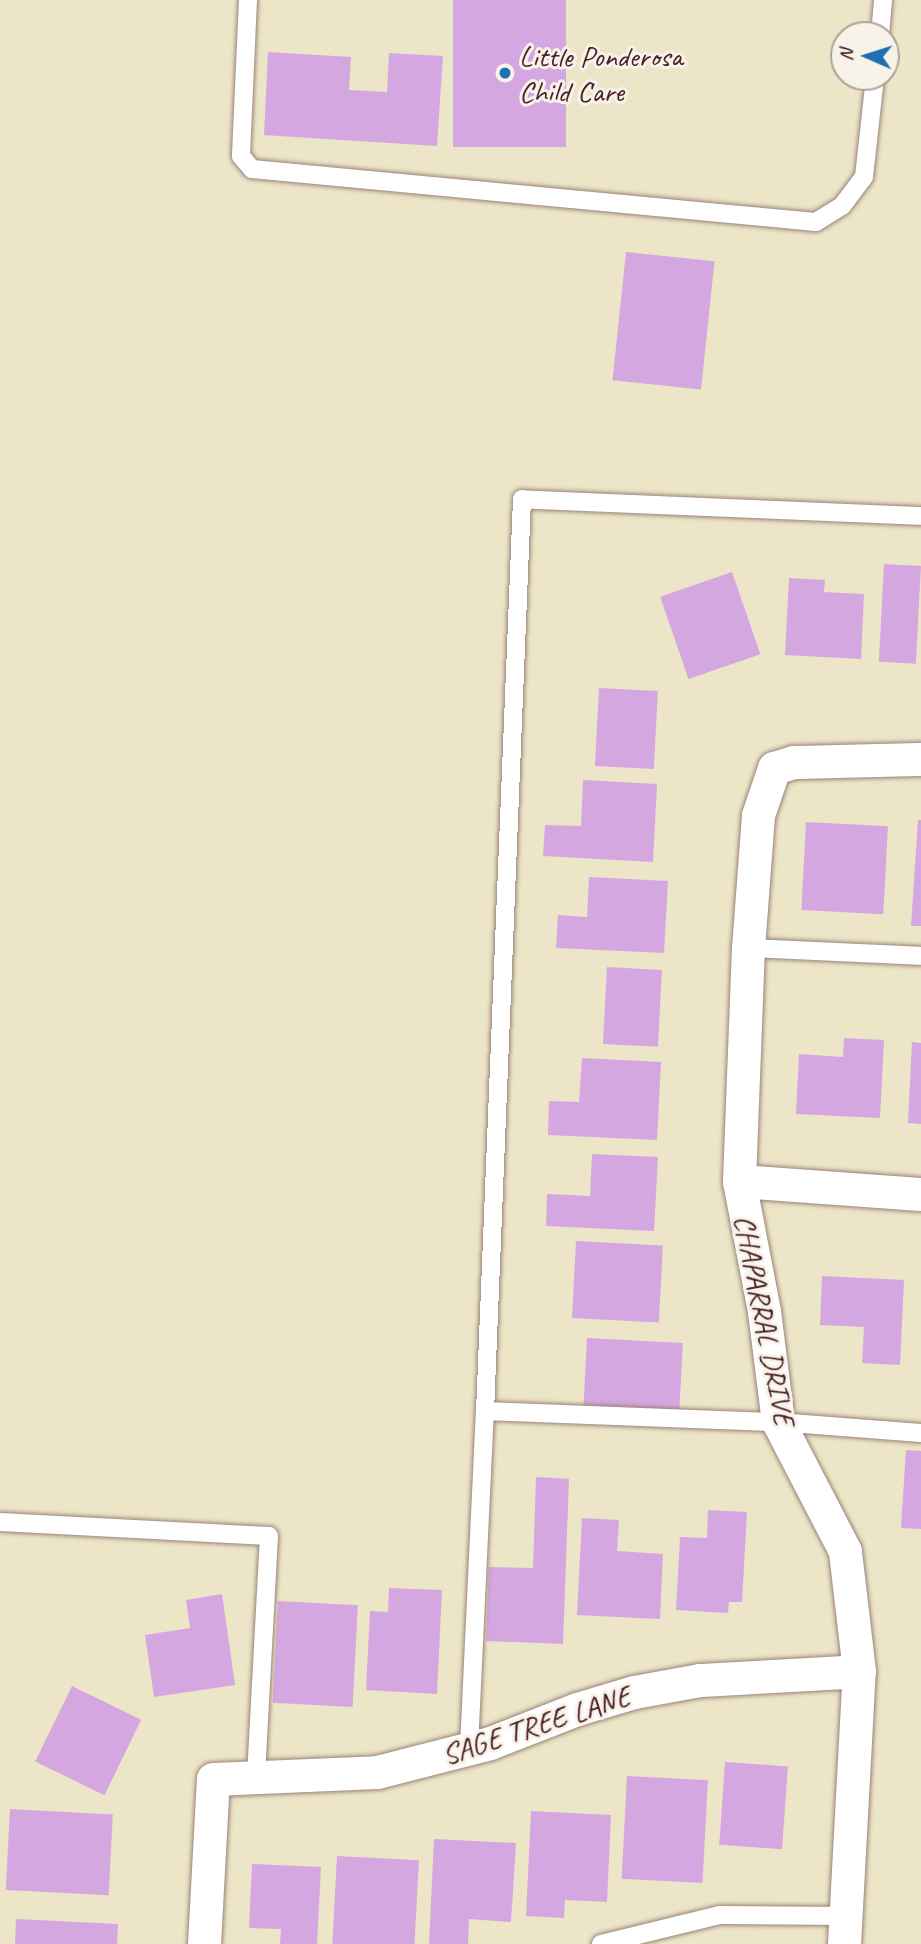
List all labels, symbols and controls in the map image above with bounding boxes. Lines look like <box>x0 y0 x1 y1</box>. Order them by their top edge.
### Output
north arrow <box>830 21 900 91</box>
place label: Little Ponderosa Child Care <box>519 38 683 108</box>
text: N <box>834 49 858 62</box>
marker: Little Ponderosa Child Care <box>497 65 513 81</box>
street label: CHAPARRAL DRIVE <box>727 1212 803 1428</box>
street label: SAGE TREE LANE <box>437 1678 635 1772</box>

